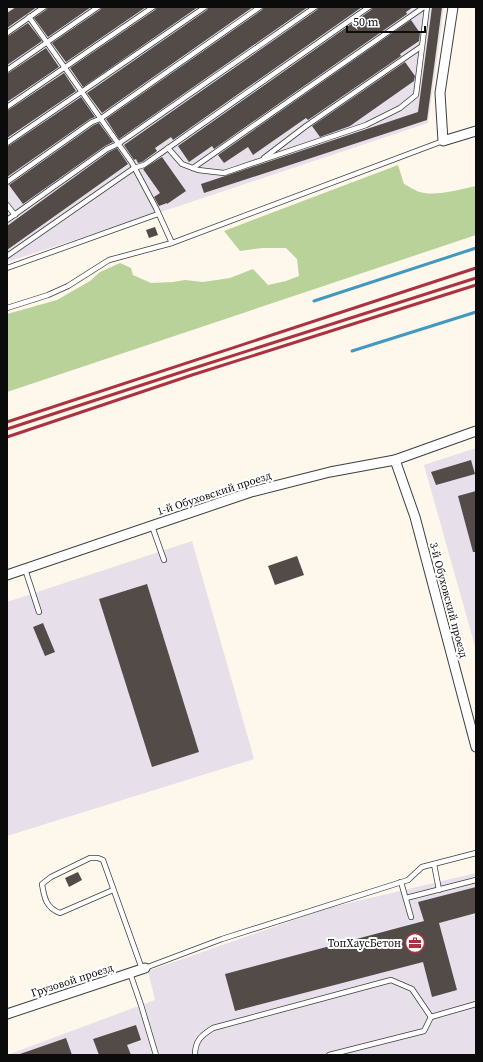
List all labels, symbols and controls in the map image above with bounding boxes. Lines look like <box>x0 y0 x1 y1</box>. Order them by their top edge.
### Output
scale bar <box>347 8 425 34</box>
text: 50 m <box>353 14 379 30</box>
street label: 1-й Обуховский проезд <box>155 468 273 519</box>
street label: 3-й Обуховский проезд <box>426 541 471 660</box>
office icon: ТопХаусБетон <box>404 932 426 954</box>
place label: ТопХаусБетон <box>328 936 401 951</box>
street label: Грузовой проезд <box>29 960 115 1001</box>

